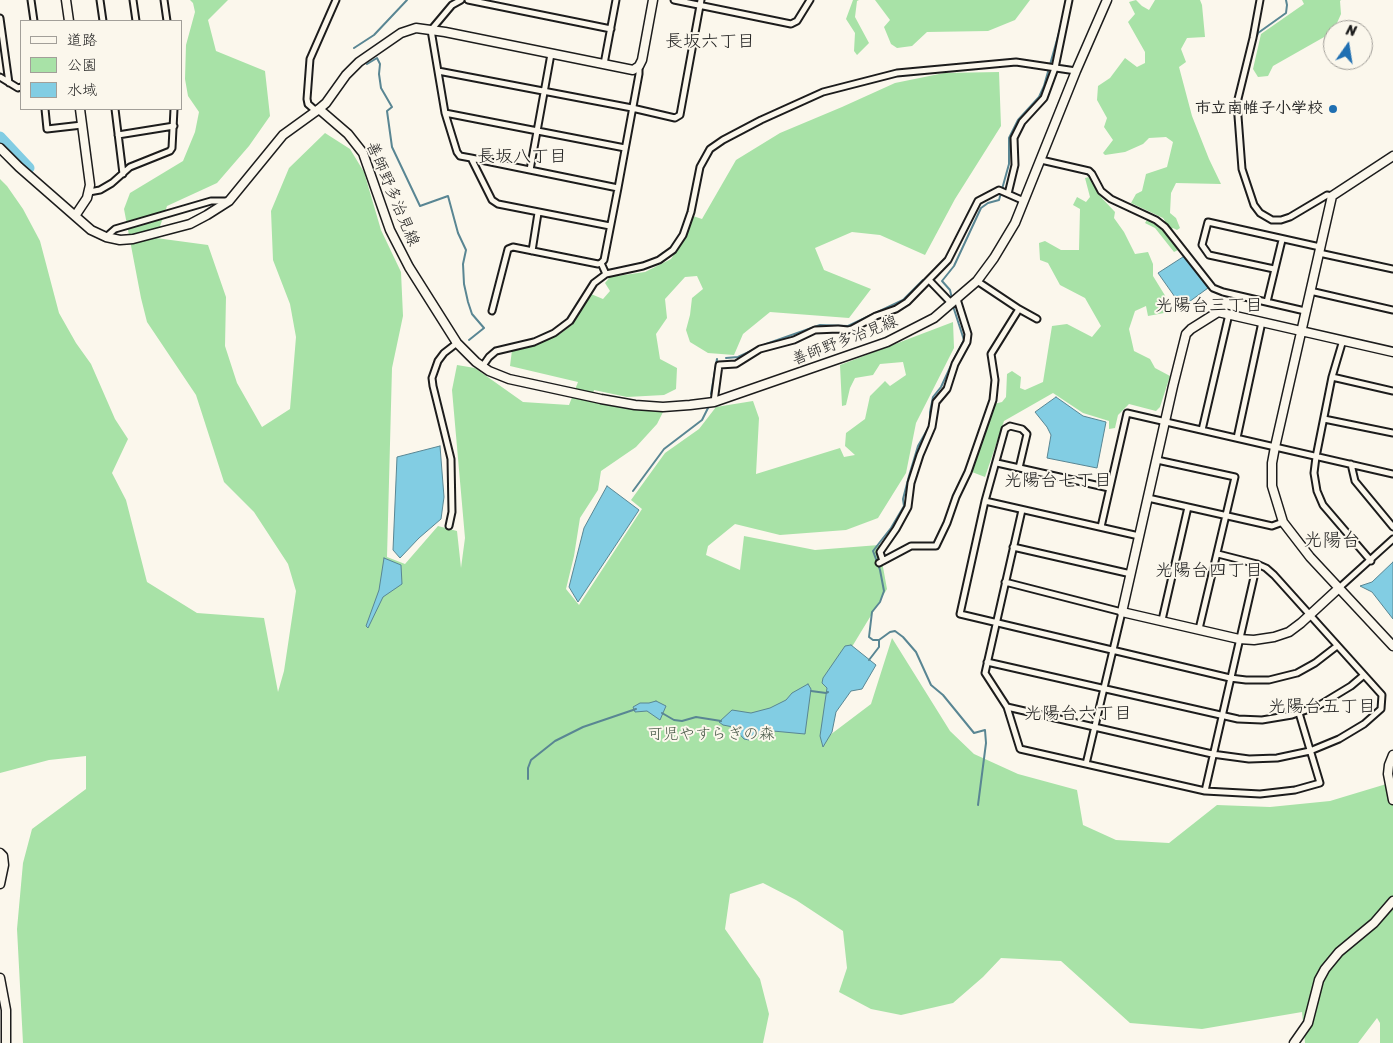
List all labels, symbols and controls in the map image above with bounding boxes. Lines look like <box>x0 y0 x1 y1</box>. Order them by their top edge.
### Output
text: N <box>1344 18 1359 44</box>
legend <box>20 20 182 110</box>
north arrow <box>1323 20 1373 70</box>
text: 道路 <box>67 27 97 53</box>
district label: 長坂六丁目 <box>665 31 755 53</box>
text: 公園 <box>67 52 97 78</box>
text: 水域 <box>67 77 97 103</box>
place label: 市立南帷子小学校 <box>1195 99 1323 119</box>
marker: 市立南帷子小学校 <box>1327 103 1339 115</box>
street label: 善師野多治見線 <box>361 139 423 249</box>
district label: 長坂八丁目 <box>477 146 567 168</box>
district label: 光陽台三丁目 <box>1155 295 1263 317</box>
street label: 善師野多治見線 <box>789 312 901 370</box>
district label: 光陽台七丁目 <box>1004 470 1112 492</box>
district label: 光陽台 <box>1304 530 1360 552</box>
district label: 光陽台四丁目 <box>1155 560 1263 582</box>
district label: 光陽台五丁目 <box>1268 696 1376 718</box>
district label: 光陽台六丁目 <box>1024 703 1132 725</box>
park label: 可児やすらぎの森 <box>647 725 775 745</box>

